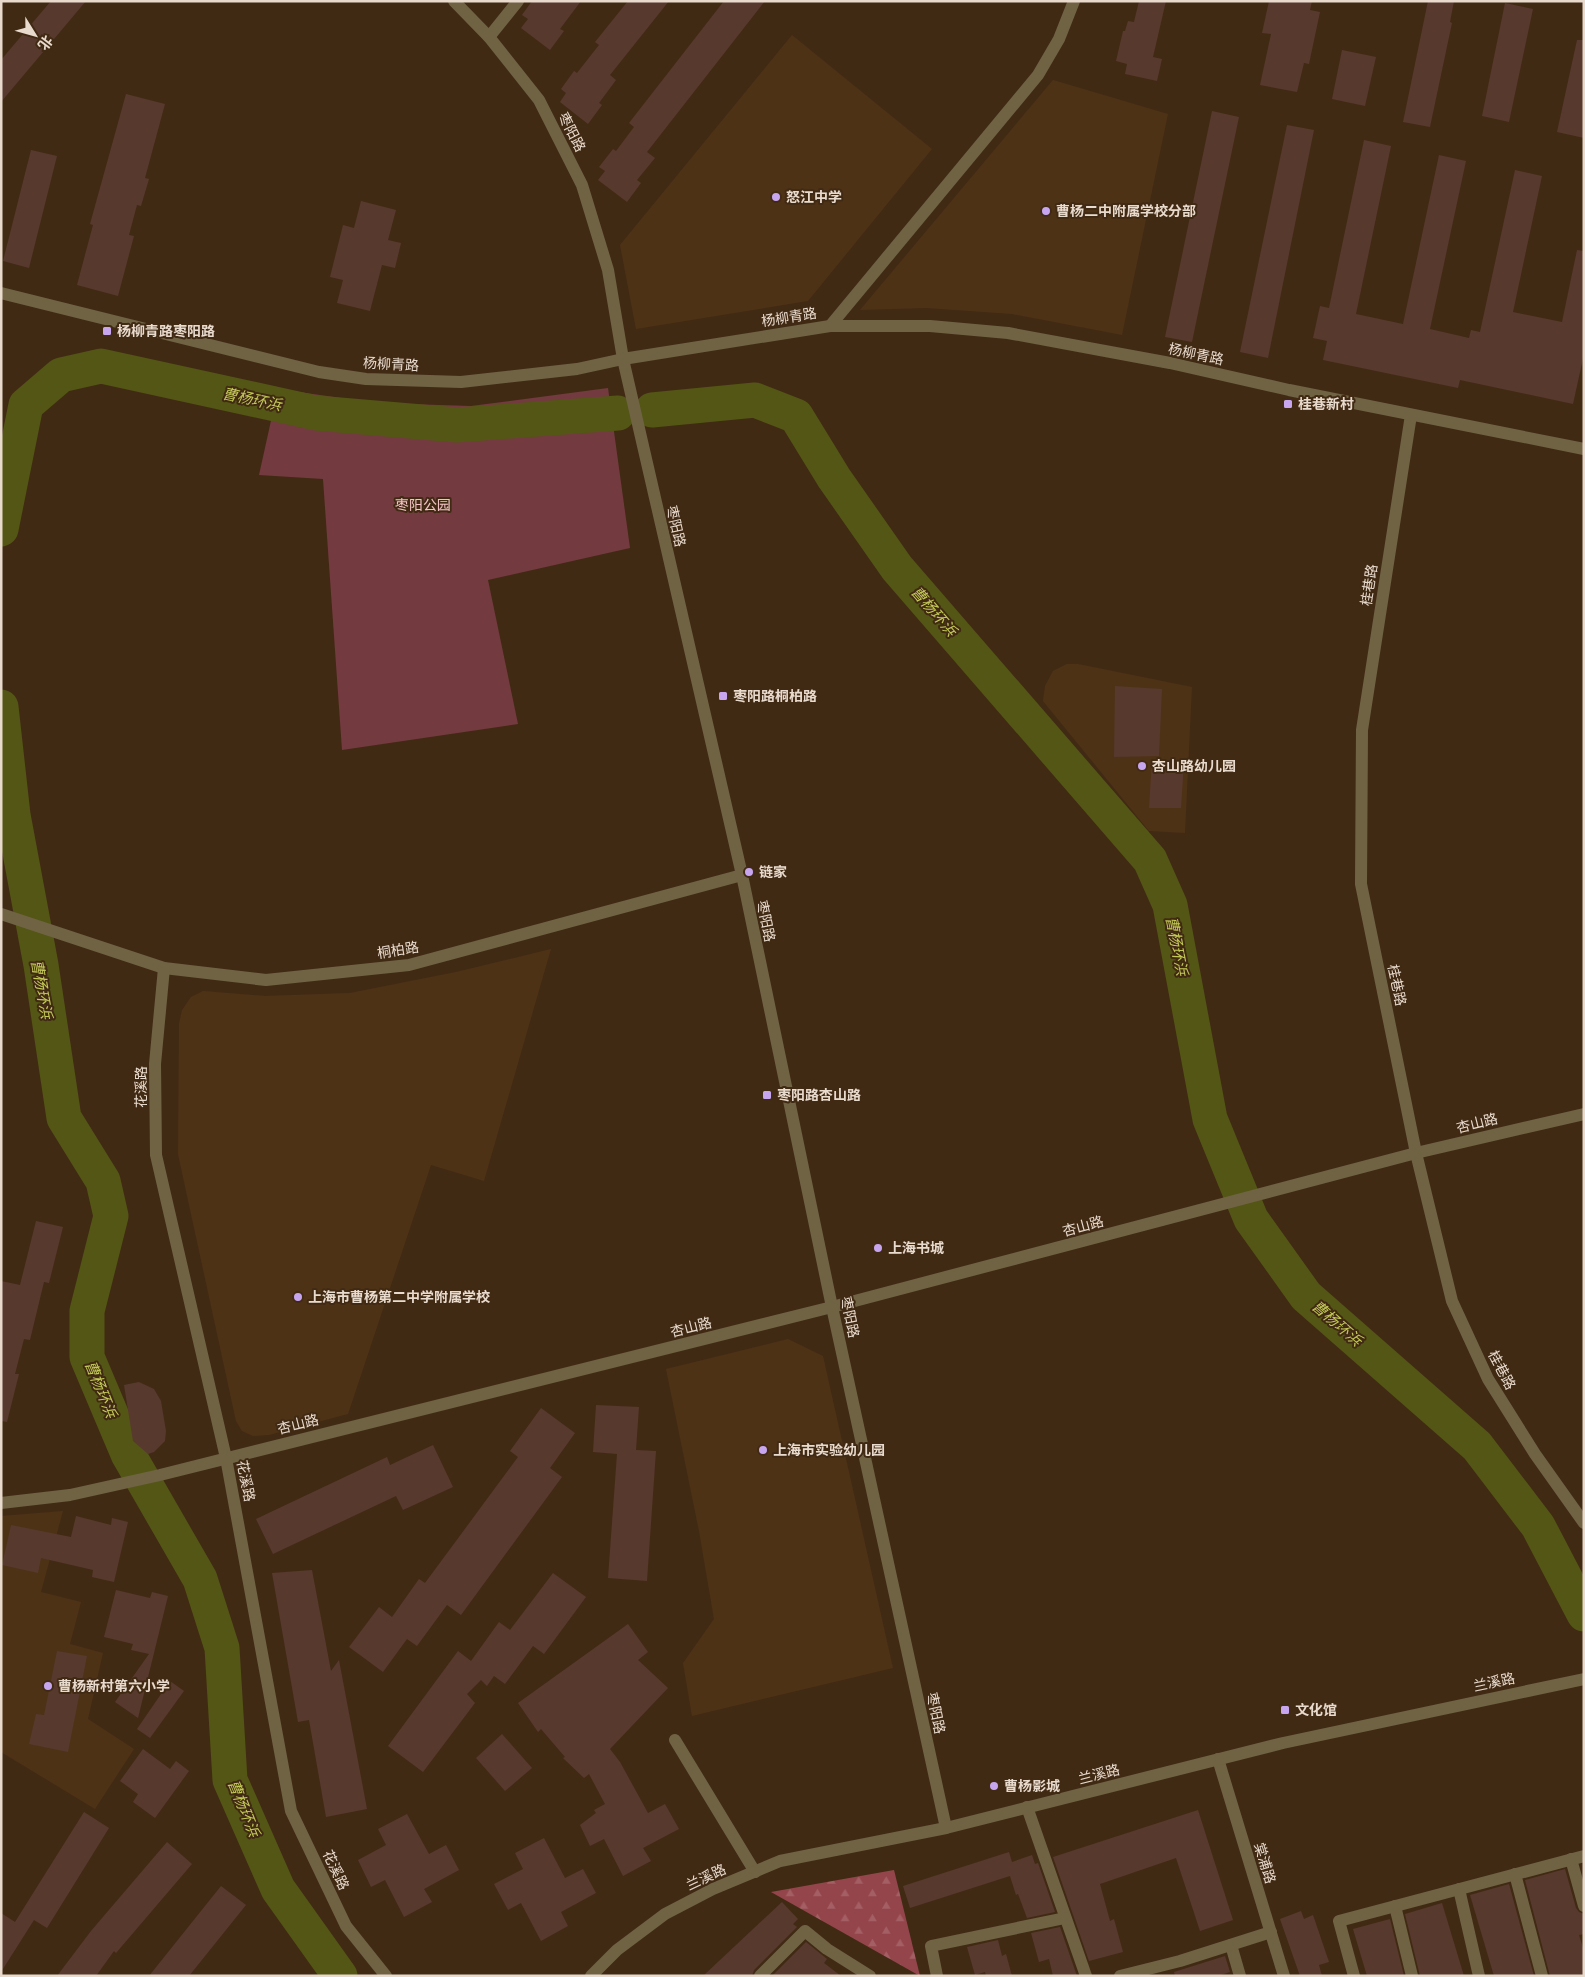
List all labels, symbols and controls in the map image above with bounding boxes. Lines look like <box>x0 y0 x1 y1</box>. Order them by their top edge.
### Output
north arrow <box>10 10 60 60</box>
text: 北 <box>33 31 58 54</box>
street label: 枣阳路 <box>554 109 590 155</box>
place label: 怒江中学 <box>786 187 842 207</box>
marker: 怒江中学 <box>770 191 782 203</box>
place label: 曹杨二中附属学校分部 <box>1056 201 1196 221</box>
marker: 曹杨二中附属学校分部 <box>1040 205 1052 217</box>
street label: 杨柳青路 <box>760 303 818 331</box>
place label: 杨柳青路枣阳路 <box>117 321 215 341</box>
marker: 杨柳青路枣阳路 <box>101 325 113 337</box>
street label: 杨柳青路 <box>1167 338 1225 370</box>
street label: 杨柳青路 <box>363 353 419 375</box>
water label: 曹杨环浜 <box>220 382 285 416</box>
place label: 桂巷新村 <box>1298 394 1354 414</box>
marker: 桂巷新村 <box>1282 398 1294 410</box>
park label: 枣阳公园 <box>395 495 451 515</box>
street label: 枣阳路 <box>662 503 690 549</box>
street label: 桂巷路 <box>1356 563 1382 607</box>
water label: 曹杨环浜 <box>906 581 963 642</box>
place label: 枣阳路桐柏路 <box>733 686 817 706</box>
marker: 枣阳路桐柏路 <box>717 690 729 702</box>
place label: 杏山路幼儿园 <box>1152 756 1236 776</box>
marker: 杏山路幼儿园 <box>1136 760 1148 772</box>
place label: 链家 <box>759 862 787 882</box>
marker: 链家 <box>743 866 755 878</box>
street label: 枣阳路 <box>752 898 780 944</box>
water label: 曹杨环浜 <box>1161 915 1193 979</box>
street label: 桐柏路 <box>376 937 420 963</box>
water label: 曹杨环浜 <box>26 958 58 1022</box>
street label: 桂巷路 <box>1383 962 1411 1008</box>
street label: 花溪路 <box>131 1066 151 1108</box>
place label: 枣阳路杏山路 <box>777 1085 861 1105</box>
marker: 枣阳路杏山路 <box>761 1089 773 1101</box>
street label: 杏山路 <box>1454 1108 1500 1138</box>
street label: 杏山路 <box>1060 1211 1106 1241</box>
place label: 上海书城 <box>888 1238 944 1258</box>
marker: 上海书城 <box>872 1242 884 1254</box>
place label: 上海市曹杨第二中学附属学校 <box>308 1287 490 1307</box>
marker: 上海市曹杨第二中学附属学校 <box>292 1291 304 1303</box>
street label: 枣阳路 <box>836 1294 864 1340</box>
water label: 曹杨环浜 <box>1307 1295 1368 1352</box>
street label: 杏山路 <box>668 1312 714 1342</box>
street label: 桂巷路 <box>1483 1347 1521 1393</box>
water label: 曹杨环浜 <box>80 1357 123 1423</box>
street label: 杏山路 <box>275 1409 321 1439</box>
place label: 上海市实验幼儿园 <box>773 1440 885 1460</box>
marker: 上海市实验幼儿园 <box>757 1444 769 1456</box>
street label: 花溪路 <box>232 1458 260 1504</box>
street label: 兰溪路 <box>1471 1668 1517 1696</box>
place label: 曹杨新村第六小学 <box>58 1676 170 1696</box>
marker: 曹杨新村第六小学 <box>42 1680 54 1692</box>
street label: 枣阳路 <box>922 1690 950 1736</box>
place label: 文化馆 <box>1295 1700 1337 1720</box>
marker: 文化馆 <box>1279 1704 1291 1716</box>
street label: 兰溪路 <box>1076 1759 1122 1789</box>
water label: 曹杨环浜 <box>223 1776 266 1842</box>
place label: 曹杨影城 <box>1004 1776 1060 1796</box>
marker: 曹杨影城 <box>988 1780 1000 1792</box>
street label: 棠浦路 <box>1249 1840 1281 1886</box>
street label: 花溪路 <box>318 1847 354 1893</box>
street label: 兰溪路 <box>683 1859 729 1895</box>

